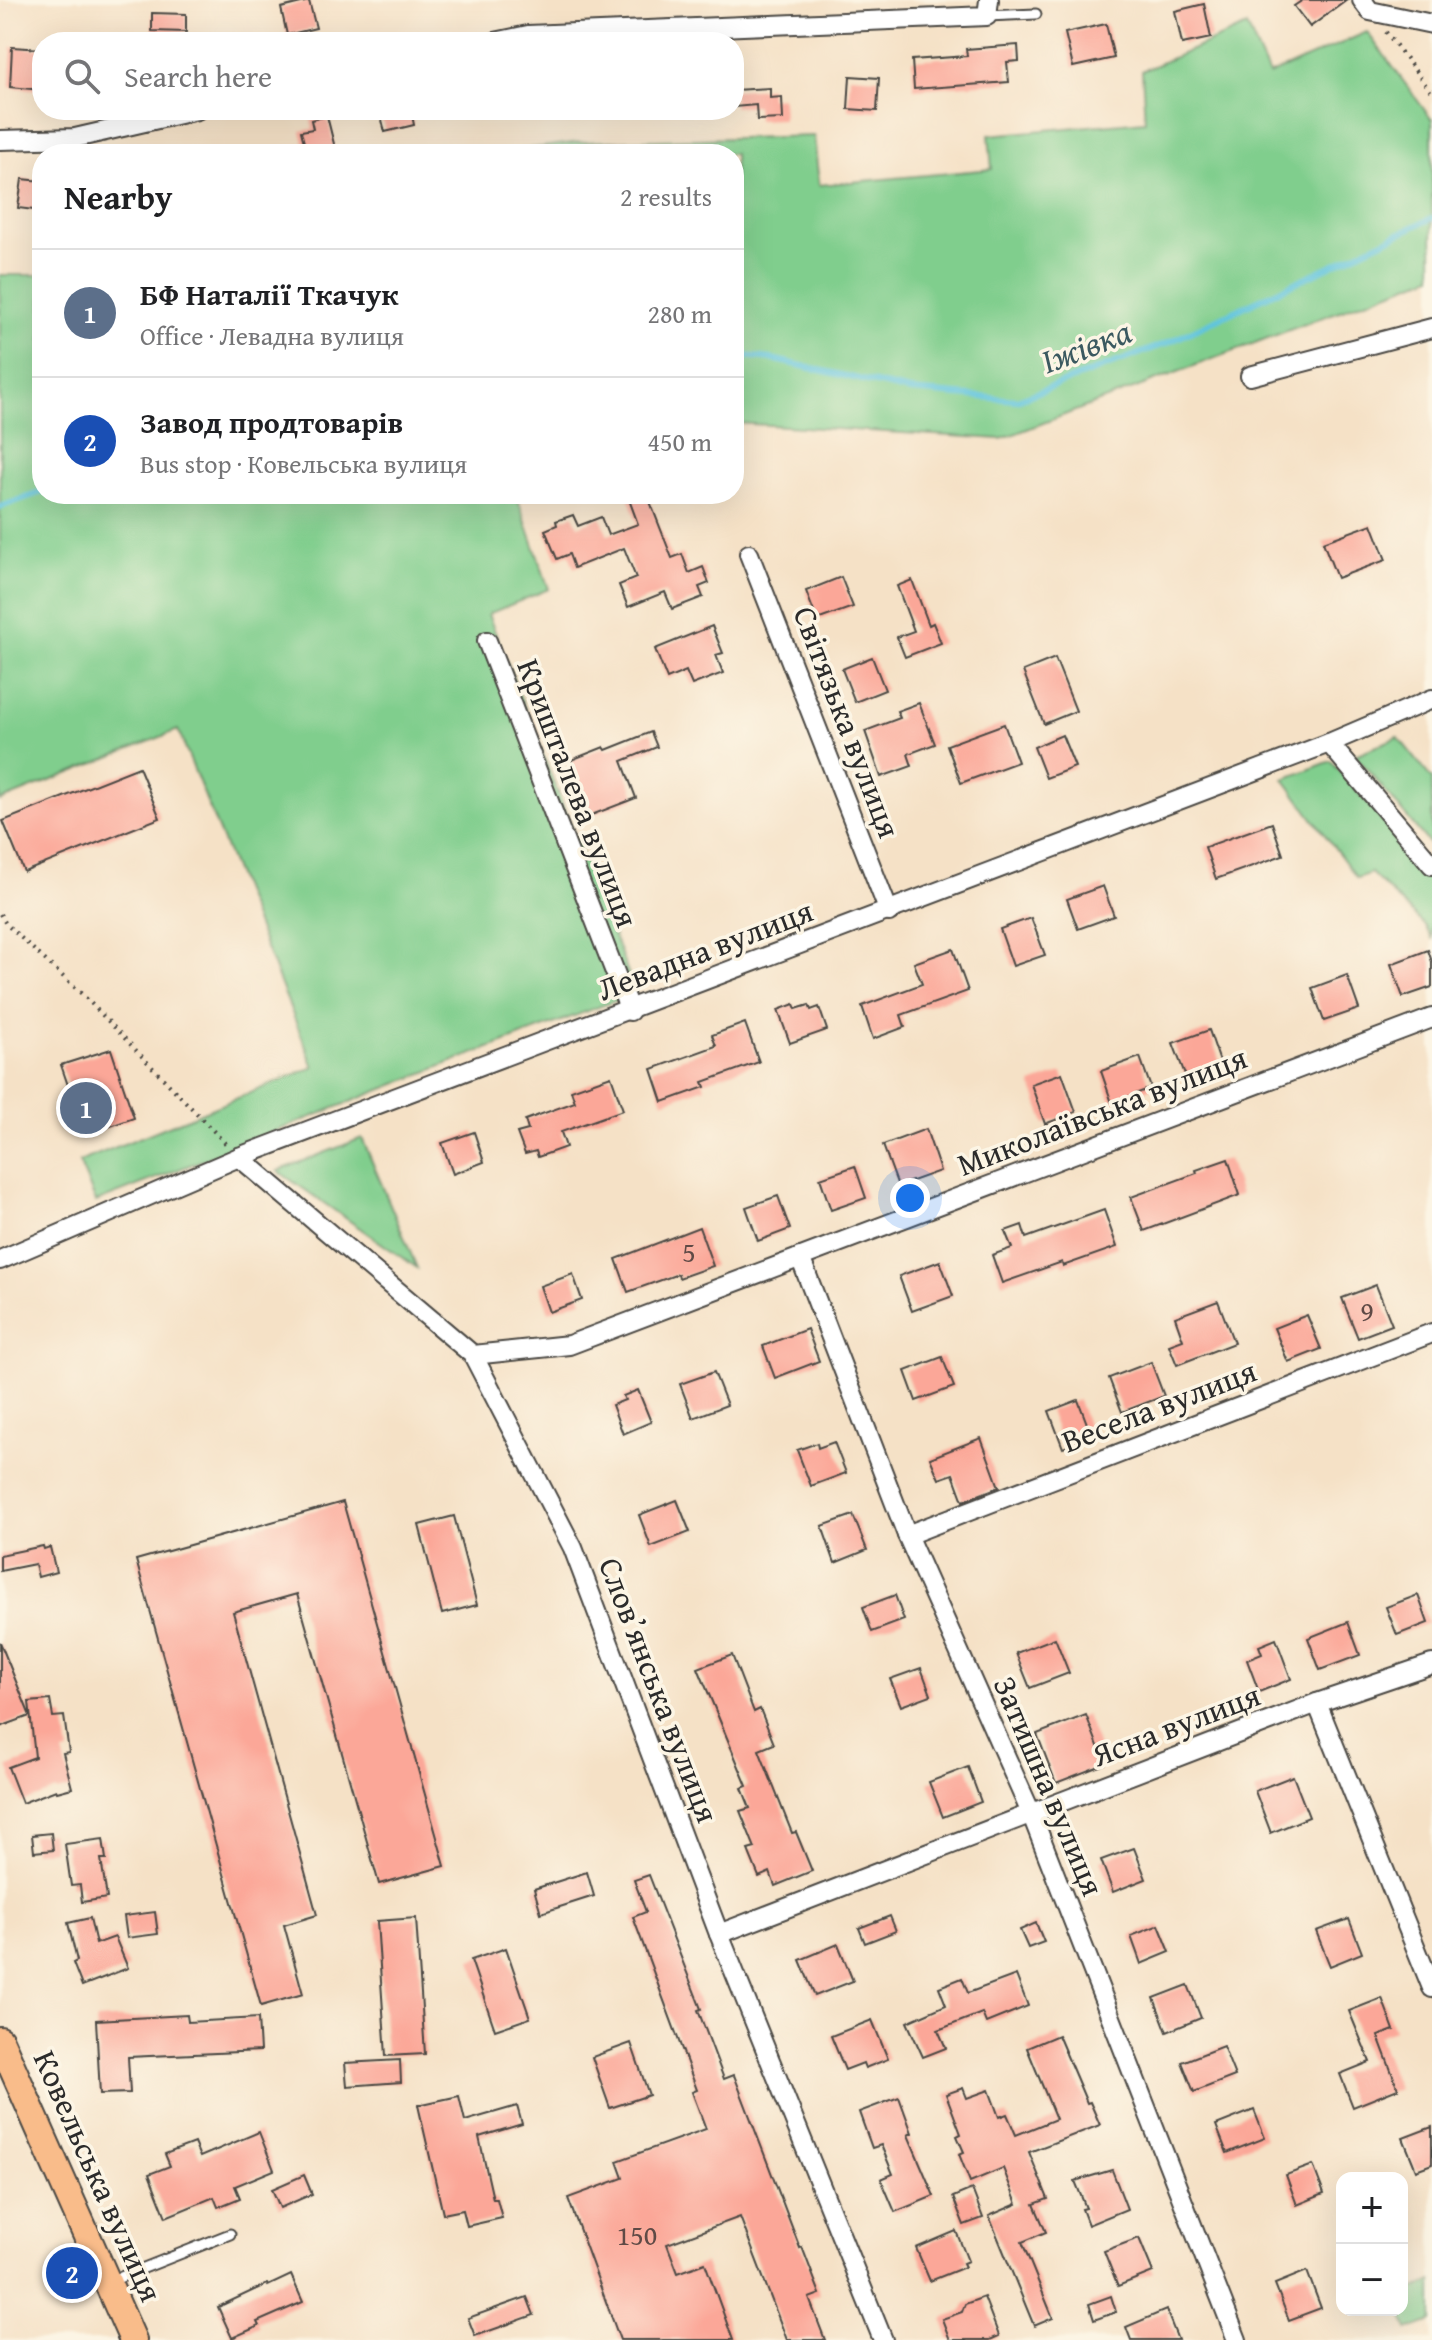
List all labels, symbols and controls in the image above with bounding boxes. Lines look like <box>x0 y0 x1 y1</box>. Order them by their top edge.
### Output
search box <box>32 32 744 120</box>
icon: search <box>60 54 104 98</box>
text: Search here <box>124 54 272 98</box>
text: Nearby <box>64 172 173 221</box>
text: 2 results <box>620 177 712 216</box>
text: БФ Наталії Ткачук <box>140 272 399 316</box>
text: 1 <box>83 294 97 333</box>
text: 280 m <box>647 294 712 333</box>
water label: Іжівка <box>1034 306 1138 385</box>
text: Office · Левадна вулиця <box>140 316 404 355</box>
text: Завод продтоварів <box>140 400 403 444</box>
text: 2 <box>83 422 97 461</box>
text: 450 m <box>647 422 712 461</box>
text: Bus stop · Ковельська вулиця <box>140 444 467 483</box>
street label: Світязька вулиця <box>782 599 913 844</box>
street label: Кришталева вулиця <box>506 652 651 934</box>
street label: Левадна вулиця <box>590 887 819 1012</box>
street label: Миколаївська вулиця <box>950 1034 1253 1187</box>
pin: 1 <box>60 1078 112 1138</box>
your location <box>890 1178 930 1218</box>
house number: 5 <box>682 1231 696 1272</box>
house number: 9 <box>1360 1290 1374 1331</box>
street label: Весела вулиця <box>1055 1347 1263 1464</box>
street label: Словʼянська вулиця <box>587 1551 732 1829</box>
street label: Затишна вулиця <box>982 1669 1117 1903</box>
street label: Ясна вулиця <box>1084 1671 1267 1779</box>
street label: Ковельська вулиця <box>22 2043 175 2309</box>
map controls <box>1336 2172 1408 2316</box>
button: + <box>1336 2172 1408 2244</box>
house number: 150 <box>617 2214 657 2255</box>
pin: 2 <box>46 2243 98 2303</box>
button: − <box>1336 2244 1408 2316</box>

